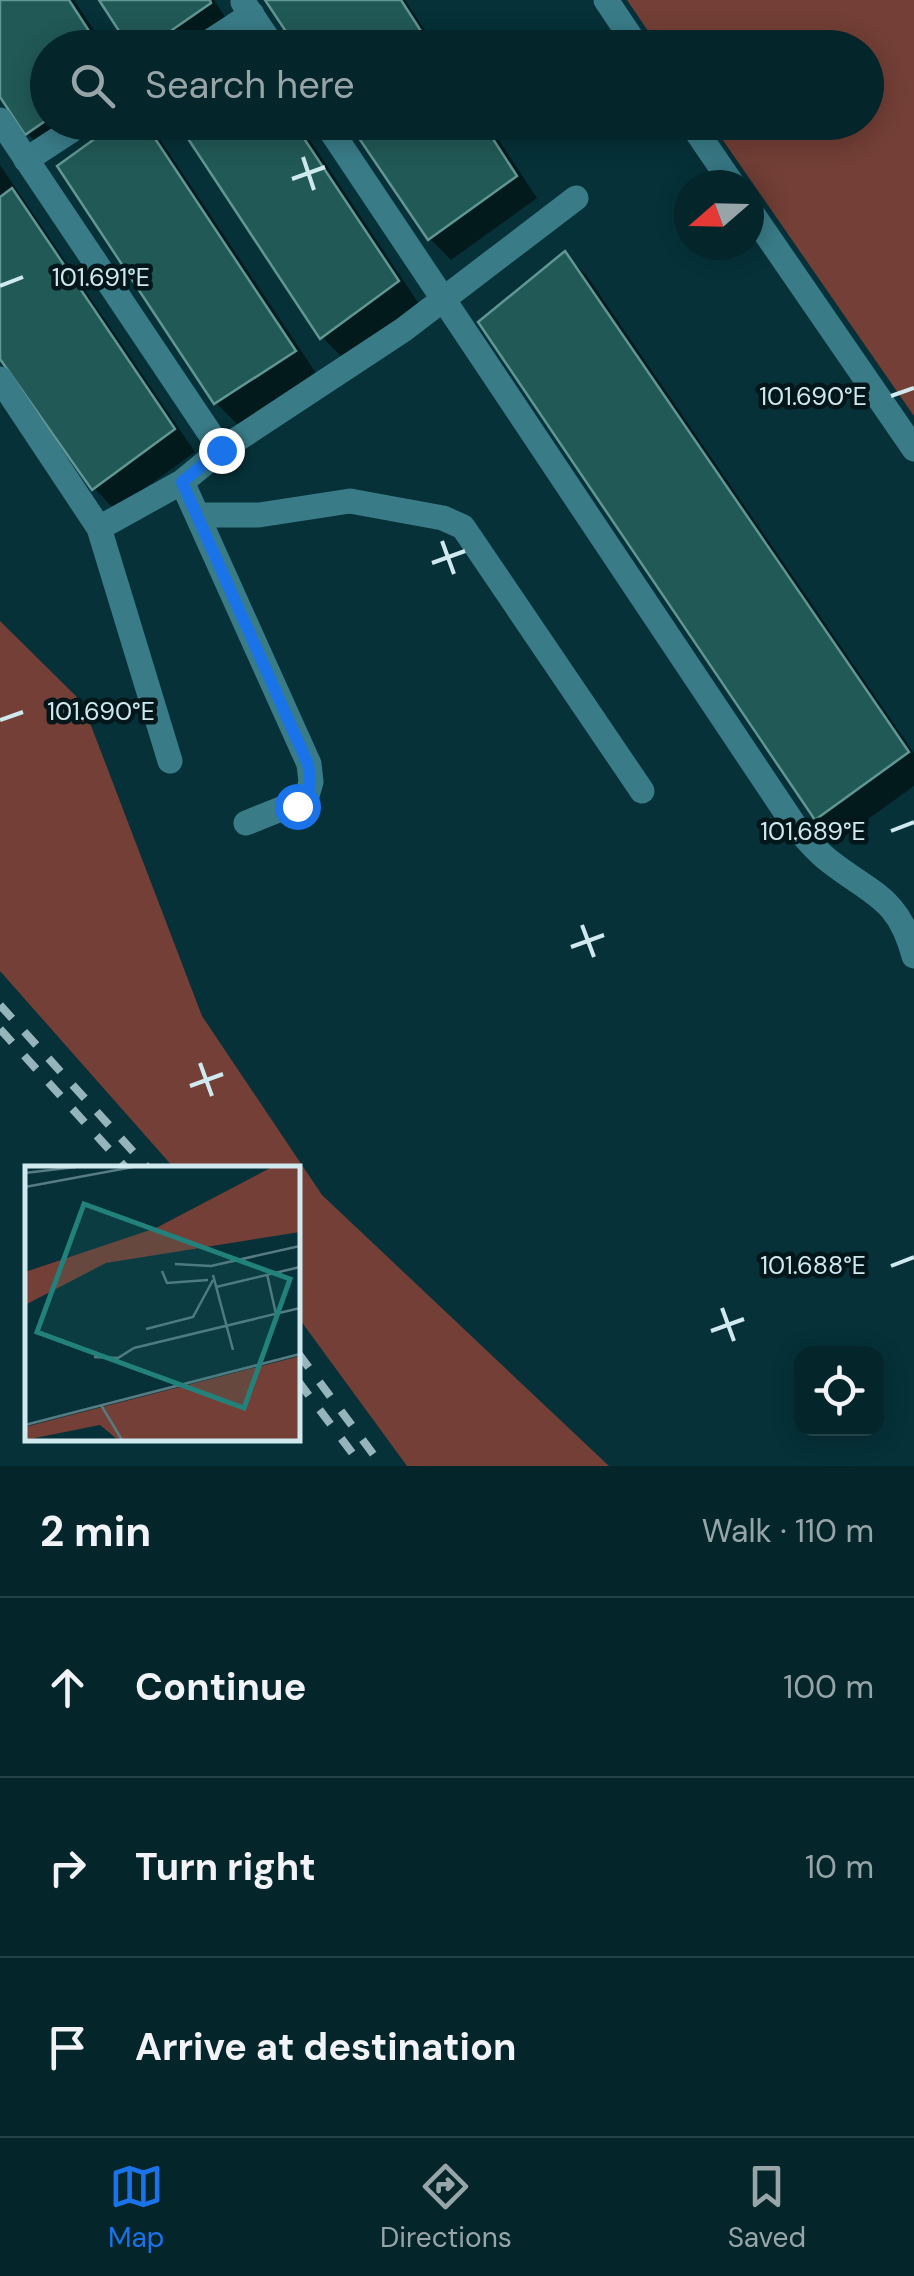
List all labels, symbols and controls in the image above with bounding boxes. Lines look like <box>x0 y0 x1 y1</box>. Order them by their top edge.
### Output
search box <box>30 30 884 140</box>
icon: search <box>65 58 120 113</box>
text: Search here <box>145 60 355 110</box>
north arrow <box>674 170 764 260</box>
text: 101.691°E <box>52 261 150 294</box>
text: 101.690°E <box>759 380 867 413</box>
route end <box>199 428 245 474</box>
text: 101.690°E <box>47 695 155 728</box>
route start <box>275 784 321 830</box>
text: 101.689°E <box>760 815 866 848</box>
inset map <box>25 1166 300 1441</box>
text: 101.688°E <box>760 1249 866 1282</box>
map controls <box>794 1346 884 1436</box>
button: locate <box>794 1346 884 1436</box>
text: 2 min <box>40 1504 151 1559</box>
text: Walk · 110 m <box>702 1510 874 1552</box>
icon: ahead <box>40 1660 95 1715</box>
text: Continue <box>135 1662 306 1712</box>
text: 100 m <box>783 1666 874 1708</box>
icon: right <box>40 1840 95 1895</box>
text: Turn right <box>135 1842 316 1892</box>
text: 10 m <box>805 1846 874 1888</box>
icon: arrive <box>40 2020 95 2075</box>
text: Arrive at destination <box>135 2022 517 2072</box>
tab: Map <box>108 2159 164 2256</box>
tab: Directions <box>380 2159 512 2256</box>
tab: Saved <box>728 2159 806 2256</box>

